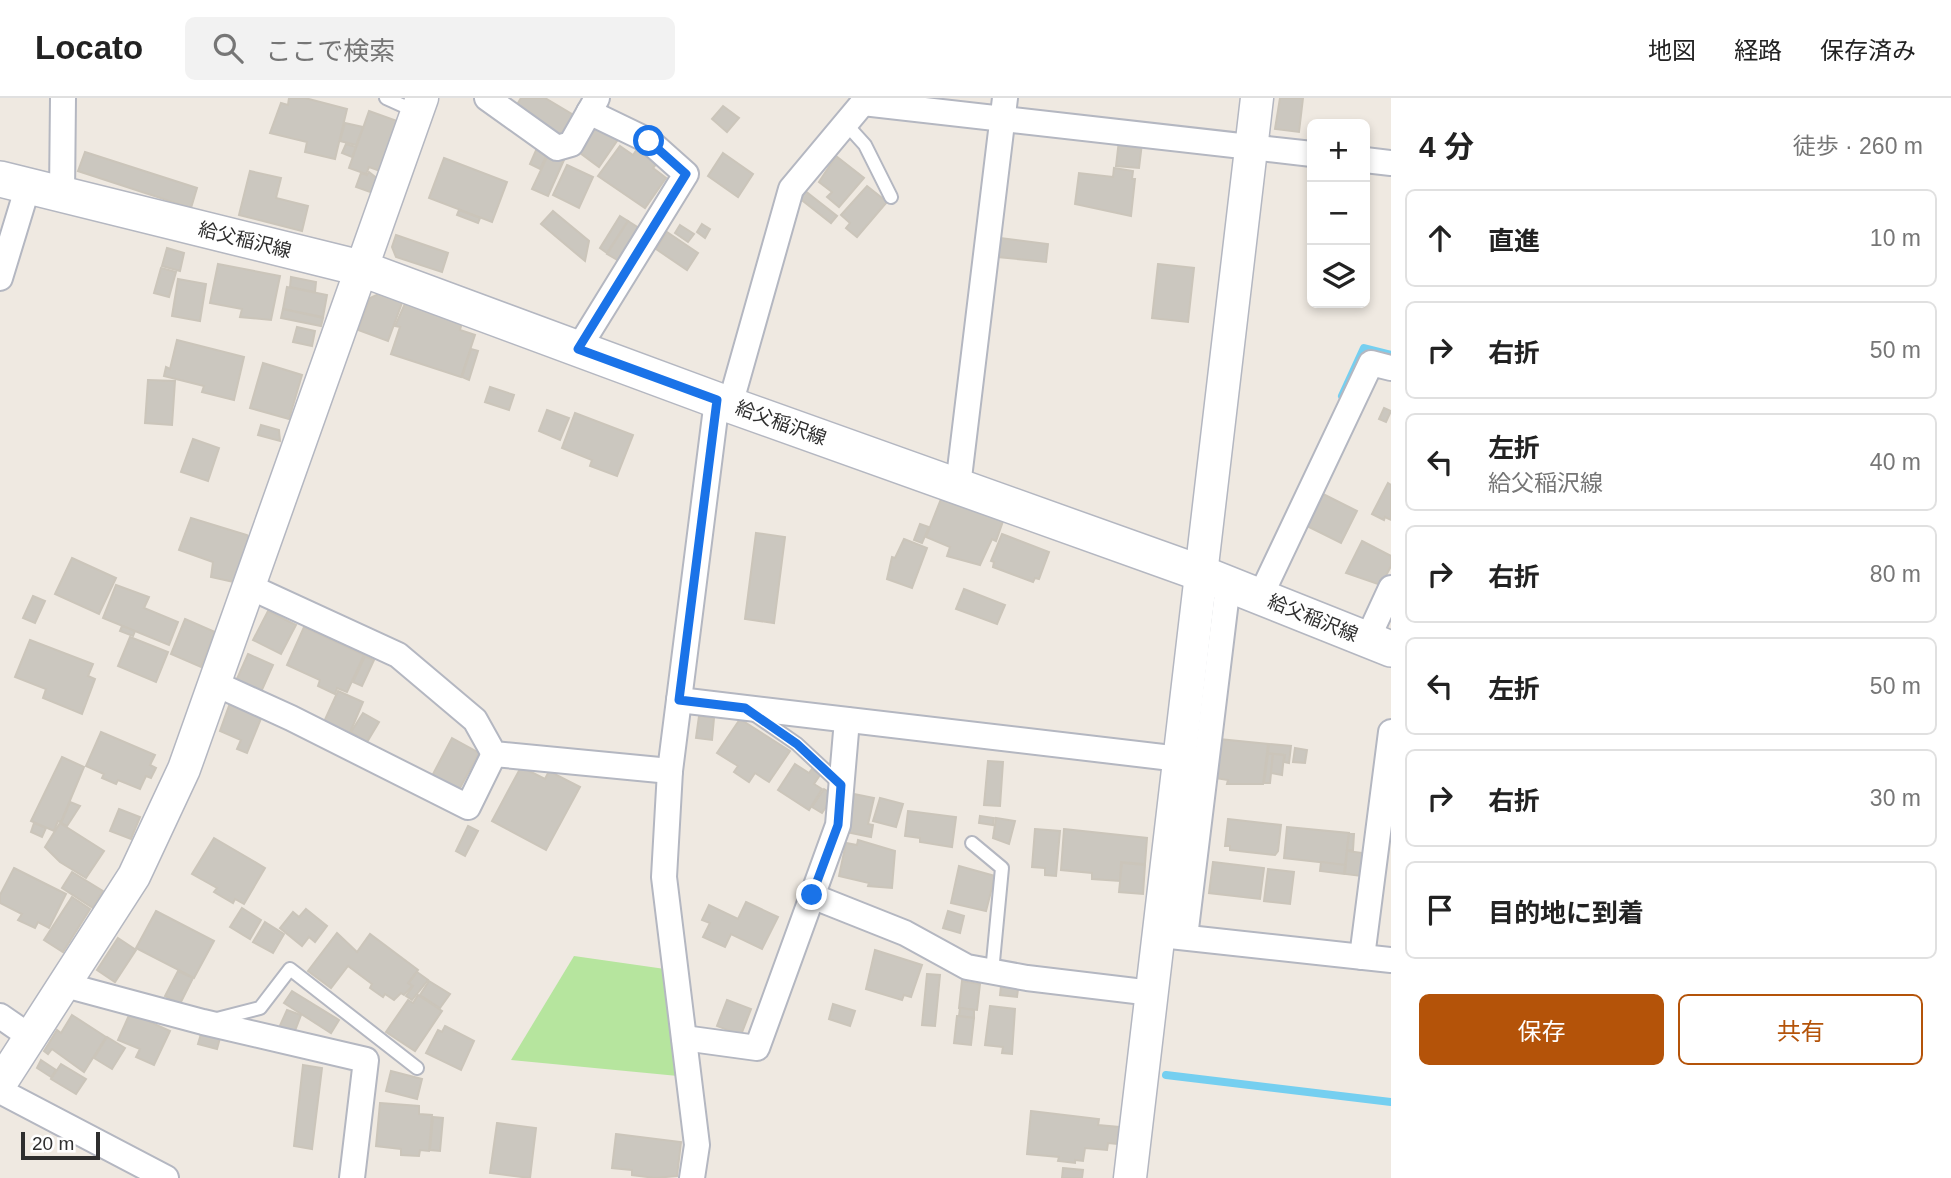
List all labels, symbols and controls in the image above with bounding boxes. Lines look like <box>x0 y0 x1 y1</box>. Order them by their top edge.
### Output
search box <box>185 17 675 80</box>
text: Locato <box>35 29 143 66</box>
icon: search <box>209 29 247 67</box>
text: ここで検索 <box>265 36 395 66</box>
text: 地図 <box>1648 37 1696 64</box>
text: 経路 <box>1734 37 1782 64</box>
text: 保存済み <box>1820 37 1916 64</box>
map controls <box>1307 119 1370 308</box>
button: + <box>1307 119 1370 182</box>
route start <box>633 125 664 156</box>
text: 4 分 <box>1419 130 1474 163</box>
text: 徒歩 · 260 m <box>1793 133 1923 159</box>
button: − <box>1307 182 1370 245</box>
street label: 給父稲沢線 <box>196 218 294 262</box>
icon: ahead <box>1421 219 1459 257</box>
text: 10 m <box>1870 225 1921 251</box>
text: 直進 <box>1488 226 1540 256</box>
button: layers <box>1307 245 1370 308</box>
icon: right <box>1421 331 1459 369</box>
text: 50 m <box>1870 337 1921 363</box>
text: 右折 <box>1488 338 1540 368</box>
street label: 給父稲沢線 <box>733 397 829 449</box>
text: 左折 <box>1488 433 1540 463</box>
icon: left <box>1421 443 1459 481</box>
text: 40 m <box>1870 449 1921 475</box>
text: 給父稲沢線 <box>1488 470 1603 496</box>
icon: right <box>1421 555 1459 593</box>
text: 80 m <box>1870 561 1921 587</box>
text: 右折 <box>1488 562 1540 592</box>
street label: 給父稲沢線 <box>1265 590 1361 646</box>
icon: left <box>1421 667 1459 705</box>
text: 50 m <box>1870 673 1921 699</box>
text: 左折 <box>1488 674 1540 704</box>
icon: right <box>1421 779 1459 817</box>
text: 30 m <box>1870 785 1921 811</box>
text: 右折 <box>1488 786 1540 816</box>
route end <box>796 879 827 910</box>
icon: arrive <box>1421 891 1459 929</box>
text: 目的地に到着 <box>1488 898 1644 928</box>
button: 保存 <box>1419 994 1664 1065</box>
button: 共有 <box>1678 994 1923 1065</box>
scale bar <box>21 1129 100 1161</box>
text: 20 m <box>32 1133 74 1154</box>

